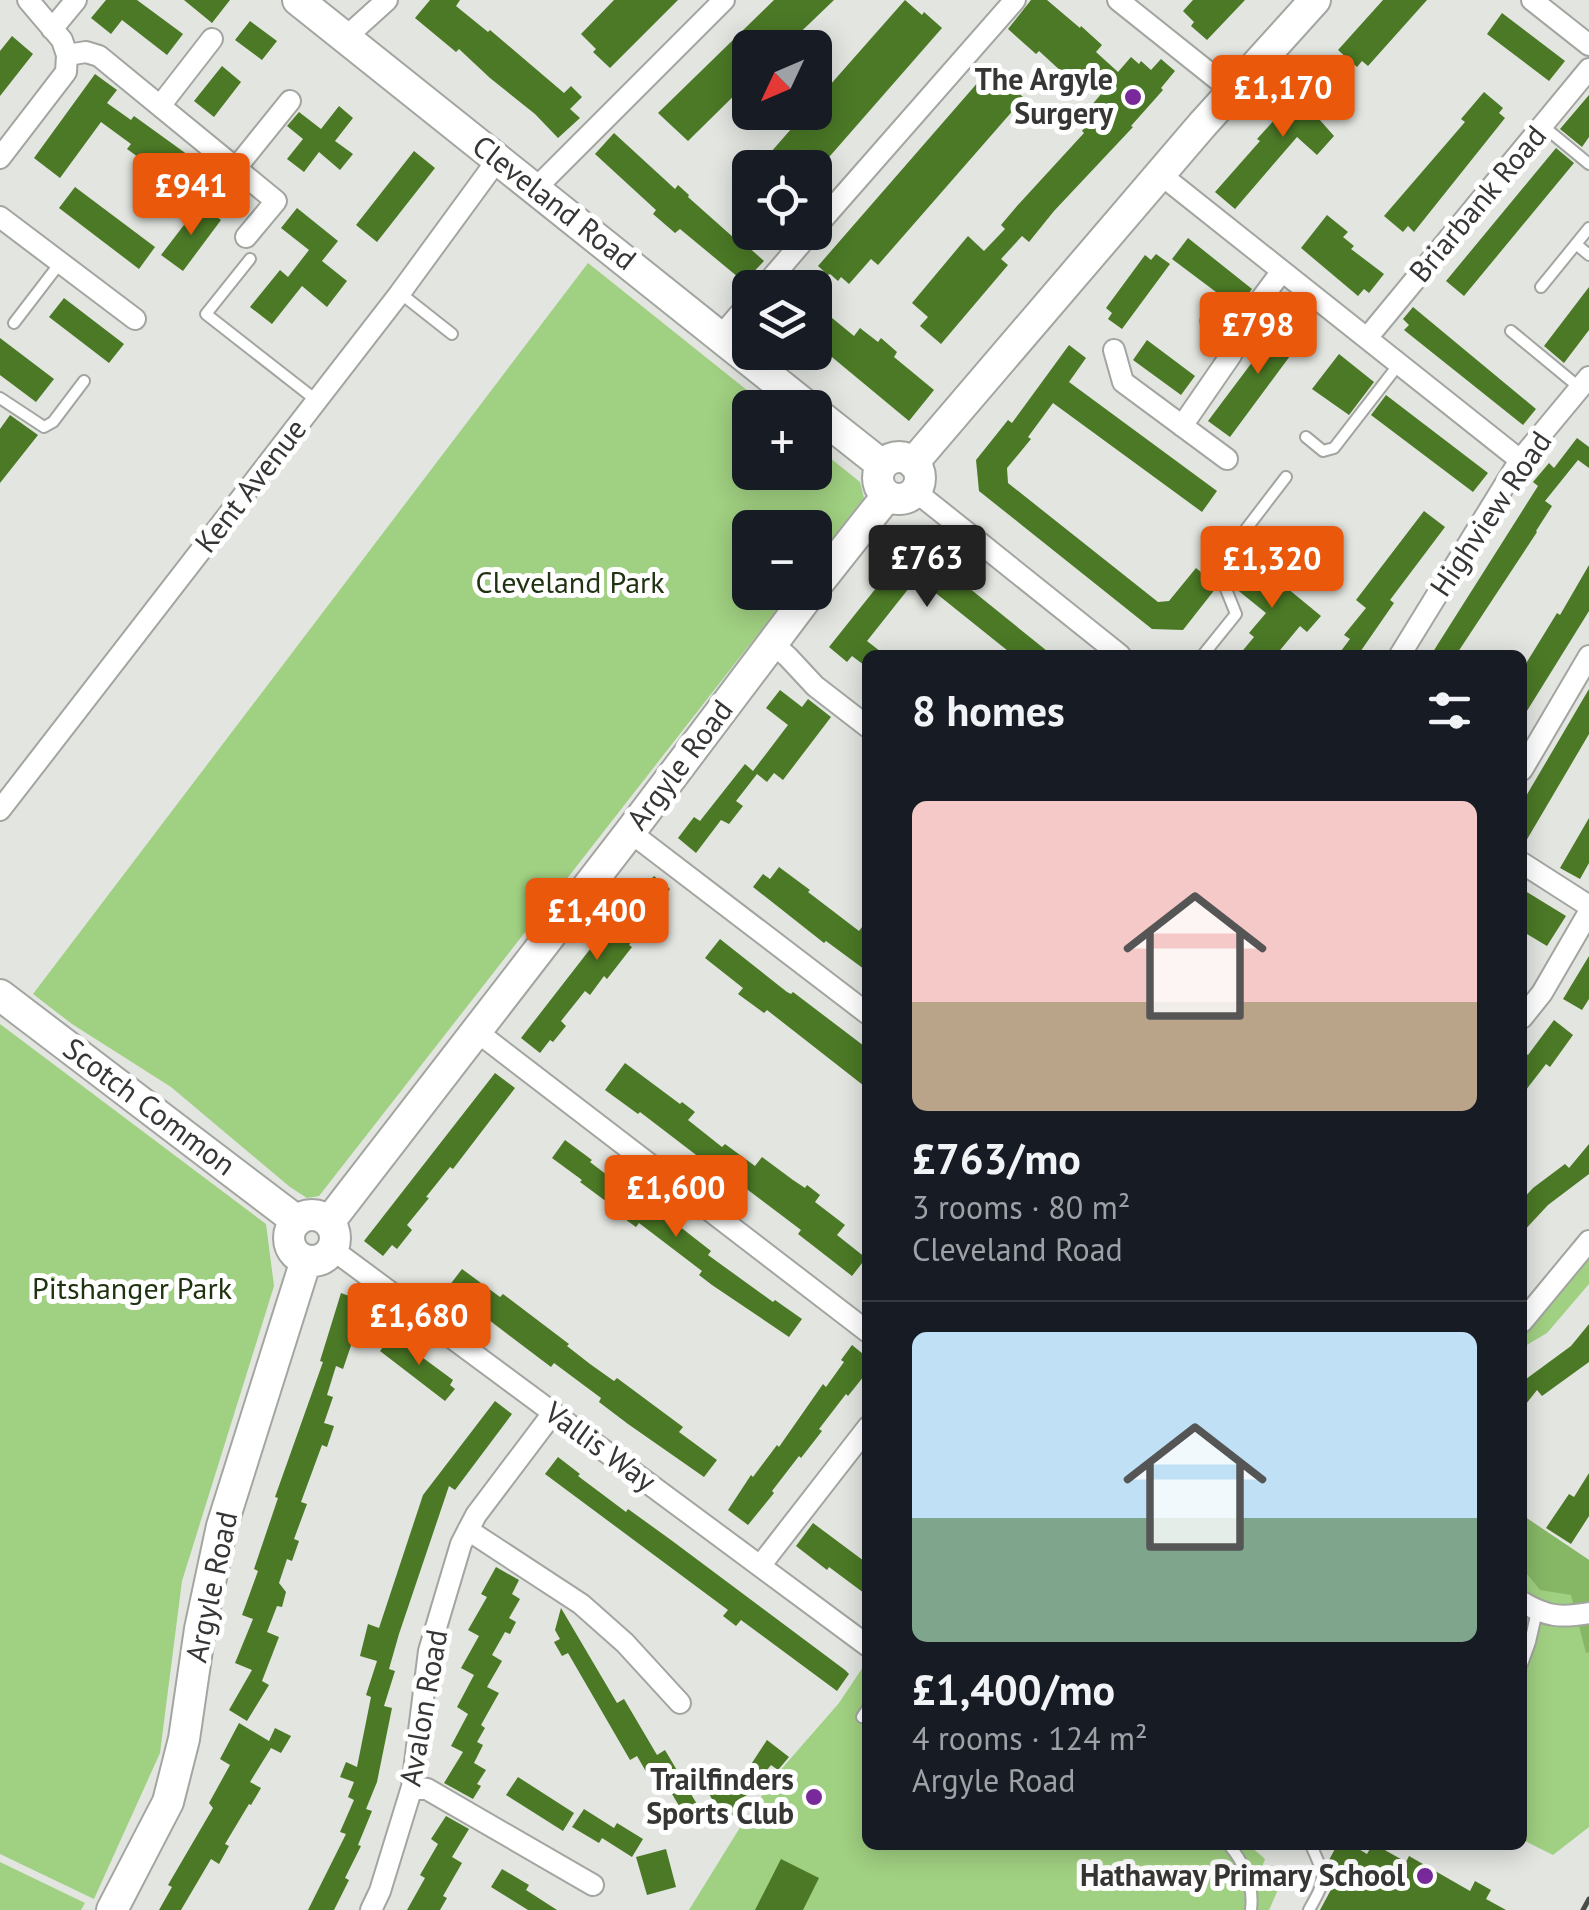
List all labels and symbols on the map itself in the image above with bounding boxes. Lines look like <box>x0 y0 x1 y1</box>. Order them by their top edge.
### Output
north arrow <box>732 30 832 130</box>
pin: £1,170 <box>1202 55 1364 140</box>
place label: The Argyle Surgery <box>975 59 1114 132</box>
marker: The Argyle Surgery <box>1122 86 1144 108</box>
street label: Briarbank Road <box>1400 116 1554 290</box>
street label: Cleveland Road <box>465 126 645 278</box>
pin: £941 <box>132 153 250 238</box>
pin: £798 <box>1199 292 1317 377</box>
street label: Kent Avenue <box>185 410 314 560</box>
street label: Highview Road <box>1420 423 1559 603</box>
pin: £763 <box>868 525 986 610</box>
pin: £1,320 <box>1191 526 1353 611</box>
park label: Cleveland Park <box>475 562 665 601</box>
street label: Argyle Road <box>617 691 741 837</box>
pin: £1,400 <box>516 878 678 963</box>
street label: Scotch Common <box>56 1028 244 1183</box>
pin: £1,600 <box>595 1155 757 1240</box>
park label: Pitshanger Park <box>32 1268 233 1307</box>
pin: £1,680 <box>338 1283 500 1368</box>
street label: Vallis Way <box>537 1392 664 1499</box>
street label: Argyle Road <box>176 1508 246 1666</box>
street label: Avalon Road <box>390 1626 455 1789</box>
place label: Trailfinders Sports Club <box>646 1759 794 1832</box>
marker: Trailfinders Sports Club <box>803 1786 825 1808</box>
place label: Hathaway Primary School <box>1080 1855 1405 1894</box>
marker: Hathaway Primary School <box>1414 1865 1436 1887</box>

